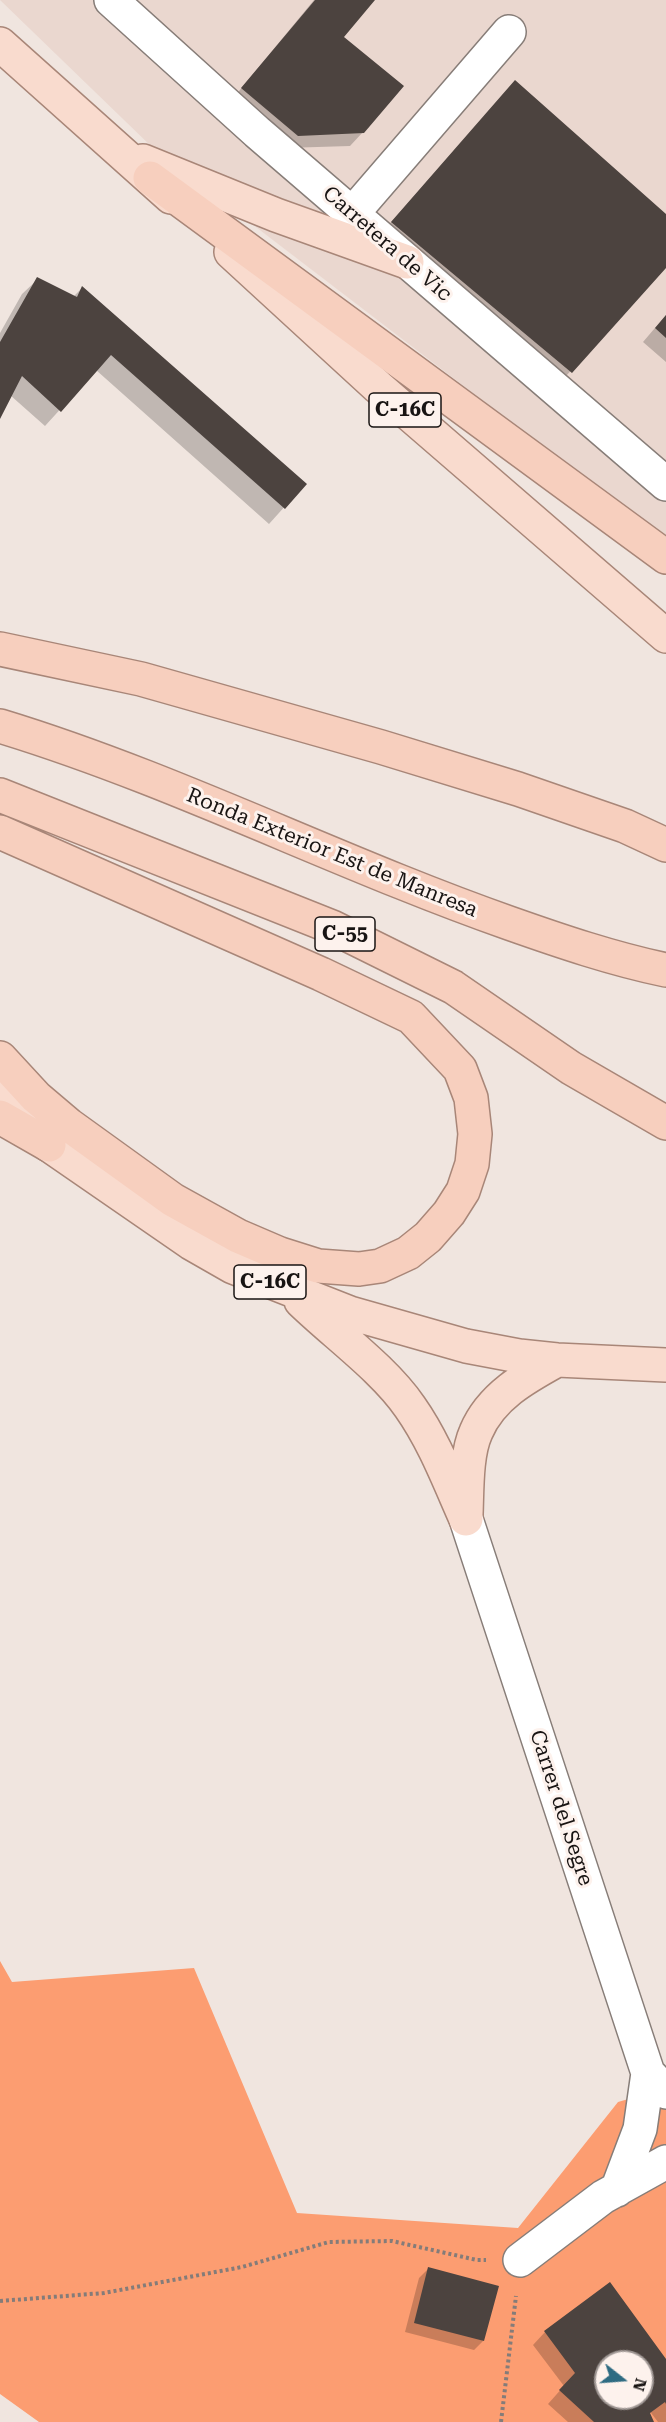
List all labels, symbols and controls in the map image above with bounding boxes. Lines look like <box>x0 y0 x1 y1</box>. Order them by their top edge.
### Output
street label: Carretera de Vic <box>317 181 457 307</box>
road number: C-16C <box>369 393 441 427</box>
street label: Ronda Exterior Est de Manresa <box>183 783 481 923</box>
road number: C-55 <box>315 917 375 951</box>
road number: C-16C <box>234 1265 306 1299</box>
street label: Carrer del Segre <box>524 1727 598 1889</box>
north arrow <box>594 2350 654 2410</box>
text: N <box>629 2376 651 2393</box>

